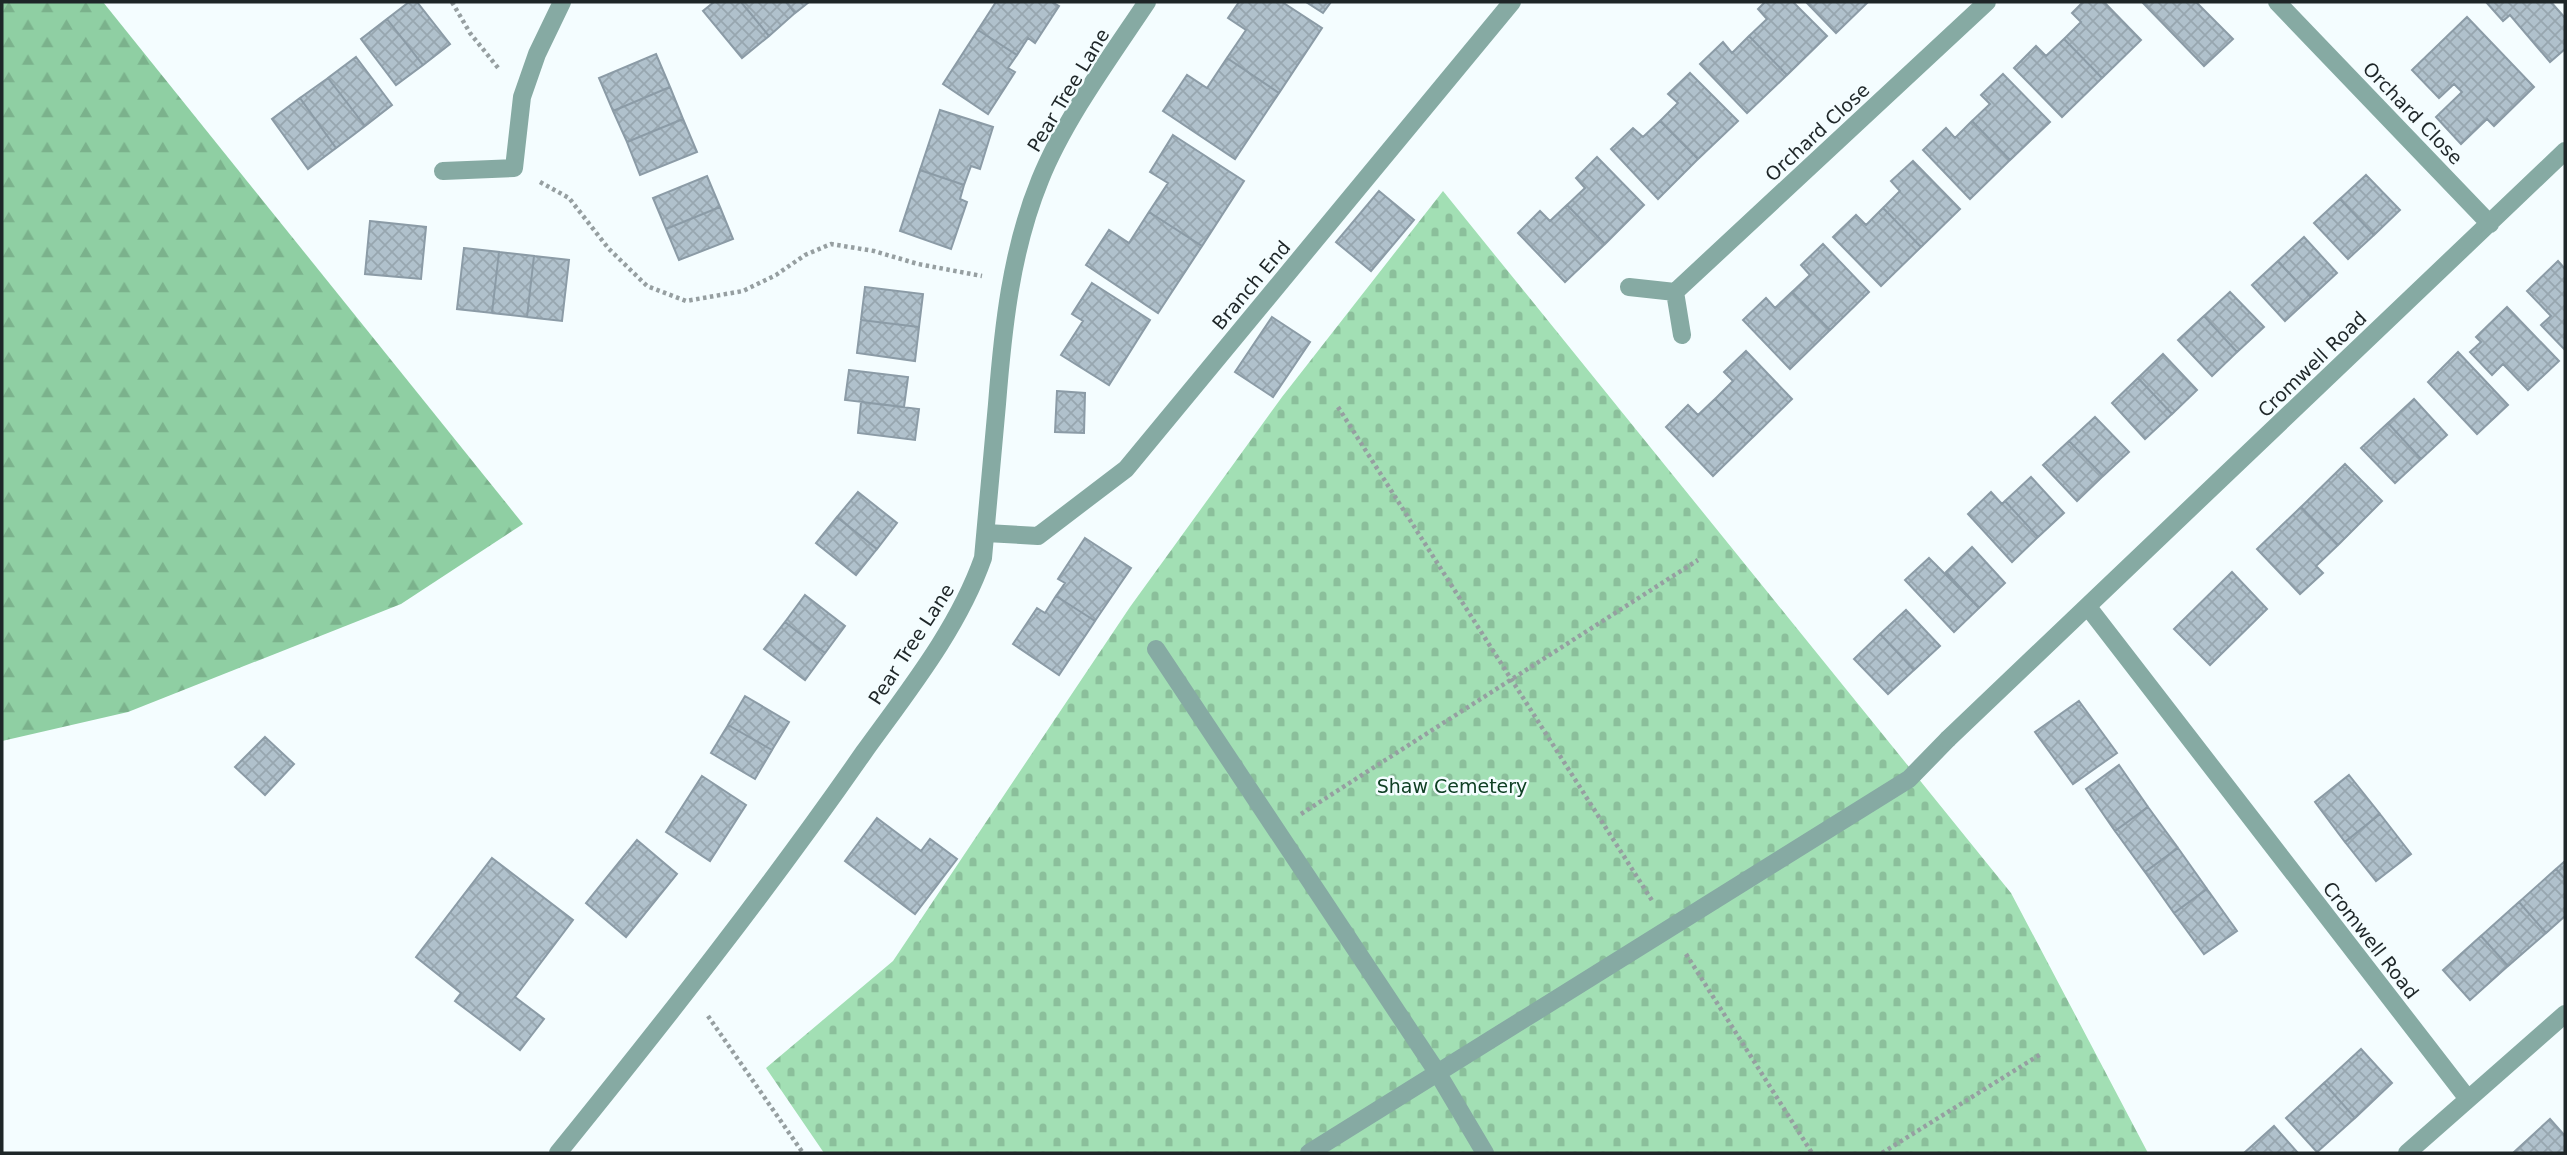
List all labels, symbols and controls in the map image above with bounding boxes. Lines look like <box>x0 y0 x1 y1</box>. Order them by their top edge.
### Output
street label: Pear Tree Lane <box>1023 25 1113 155</box>
street label: Orchard Close <box>2359 57 2467 169</box>
street label: Orchard Close <box>1761 78 1873 186</box>
street label: Branch End <box>1207 236 1295 334</box>
street label: Cromwell Road <box>2253 307 2371 421</box>
street label: Pear Tree Lane <box>864 579 958 709</box>
park label: Shaw Cemetery <box>1377 775 1527 797</box>
street label: Cromwell Road <box>2319 877 2423 1003</box>

